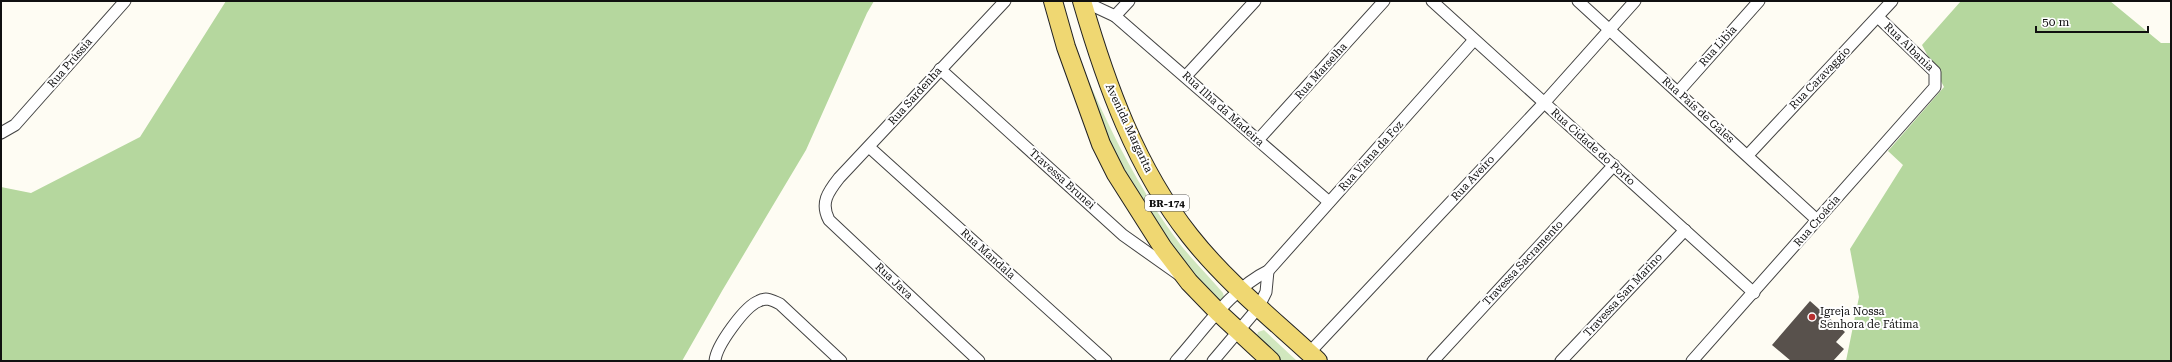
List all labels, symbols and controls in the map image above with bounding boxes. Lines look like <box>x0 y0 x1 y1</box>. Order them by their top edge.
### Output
scale bar <box>2036 8 2148 34</box>
text: 50 m <box>2042 15 2069 29</box>
street label: Rua Albania <box>1882 20 1936 74</box>
street label: Rua Libia <box>1696 23 1740 69</box>
street label: Rua Prússia <box>45 36 95 90</box>
street label: Rua Marselha <box>1292 40 1350 102</box>
street label: Rua Caravaggio <box>1787 44 1853 112</box>
street label: Rua Sardenha <box>886 64 944 128</box>
street label: Rua Ilha da Madeira <box>1179 69 1267 149</box>
street label: Rua País de Gales <box>1659 74 1737 146</box>
street label: Avenida Margarita <box>1103 81 1155 175</box>
street label: Rua Cidade do Porto <box>1548 106 1638 188</box>
street label: Rua Viana da Foz <box>1336 118 1406 194</box>
street label: Travessa Brunei <box>1026 146 1098 212</box>
street label: Rua Aveiro <box>1449 152 1497 203</box>
street label: Rua Croácia <box>1791 193 1843 249</box>
road number: BR-174 <box>1145 195 1189 211</box>
street label: Travessa Sacramento <box>1480 218 1566 308</box>
street label: Rua Mandala <box>958 226 1018 282</box>
street label: Travessa San Marino <box>1581 250 1665 340</box>
street label: Rua Java <box>872 260 916 302</box>
place label: Igreja Nossa Senhora de Fátima <box>1820 305 1918 331</box>
marker: Igreja Nossa Senhora de Fátima <box>1807 312 1817 322</box>

